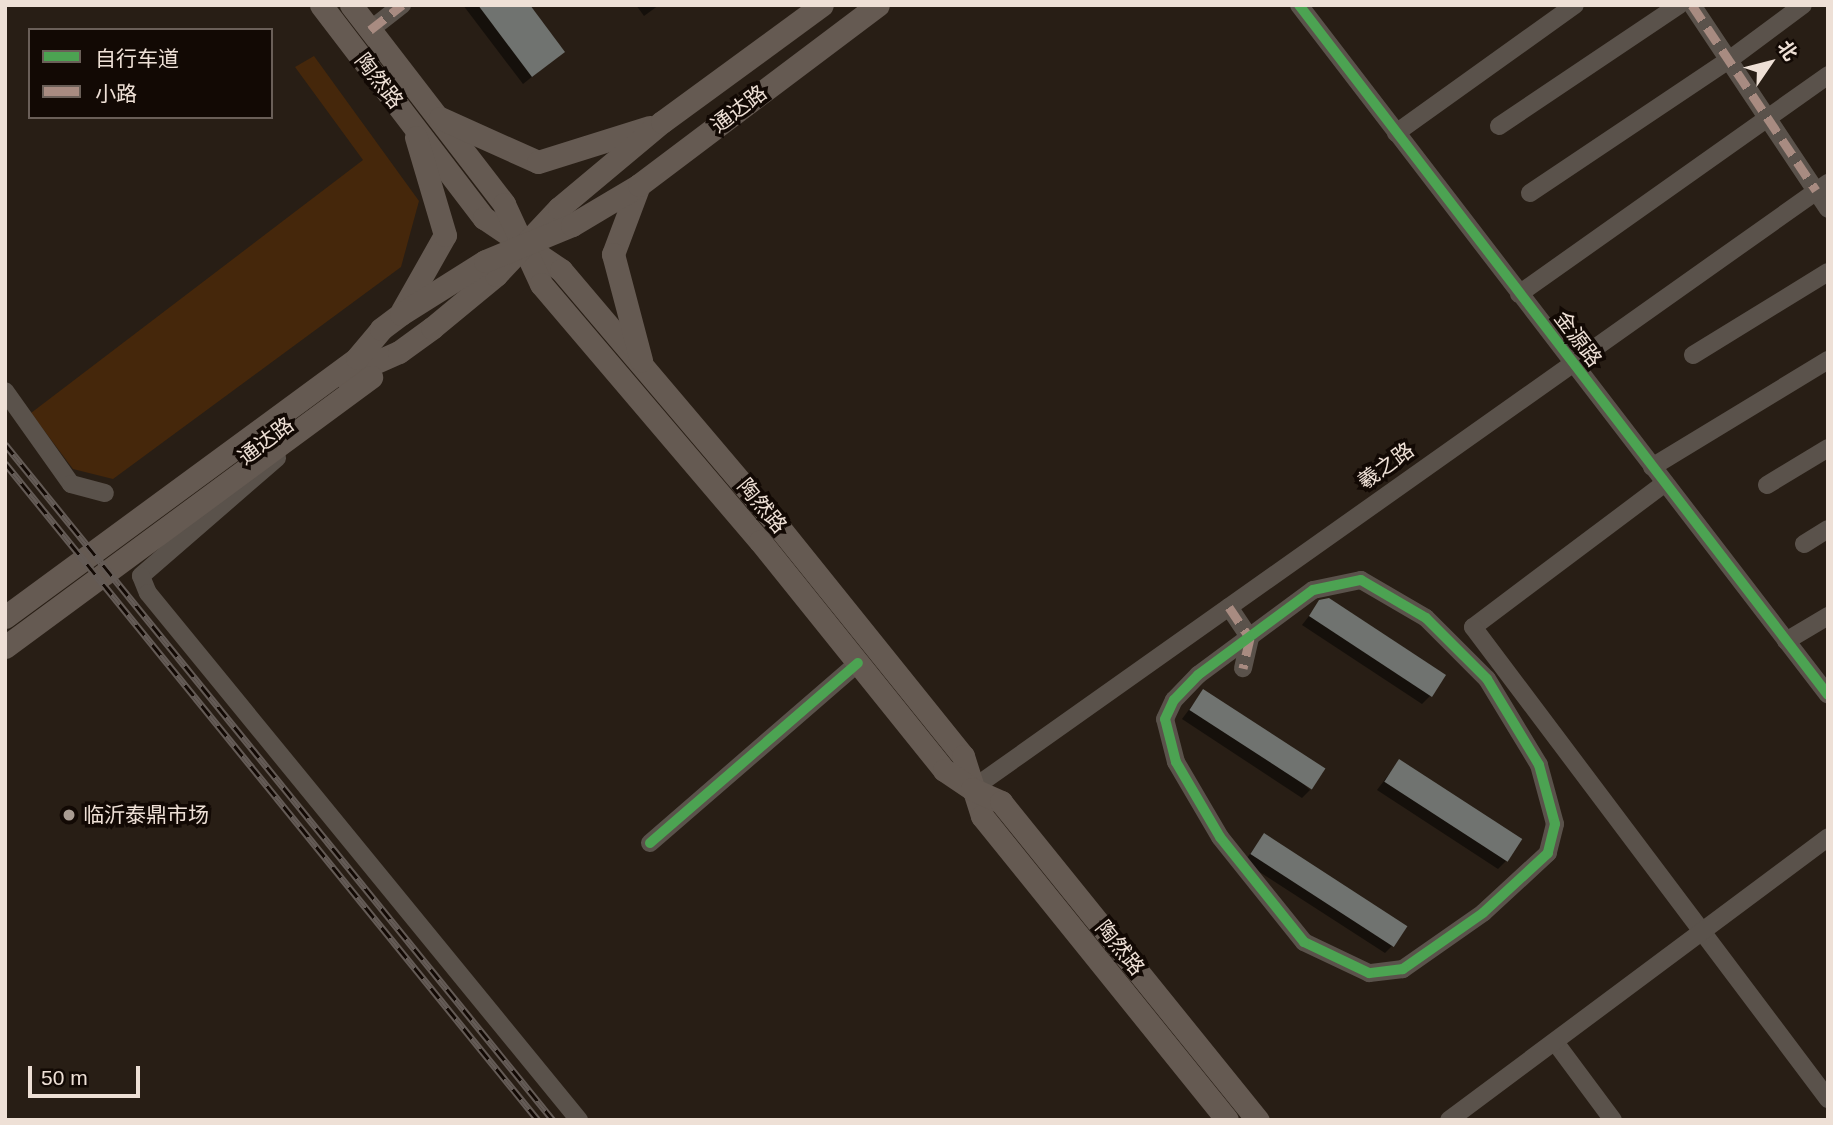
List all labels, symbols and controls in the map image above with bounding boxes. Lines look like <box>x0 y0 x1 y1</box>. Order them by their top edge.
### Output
legend <box>28 28 273 119</box>
north arrow <box>1735 28 1805 98</box>
text: 北 <box>1774 37 1802 64</box>
text: 自行车道 <box>95 47 179 70</box>
street label: 陶然路 <box>350 48 408 114</box>
street label: 通达路 <box>706 80 772 138</box>
text: 小路 <box>95 82 137 105</box>
street label: 金源路 <box>1549 306 1607 372</box>
street label: 通达路 <box>233 412 299 470</box>
street label: 羲之路 <box>1353 437 1419 495</box>
street label: 陶然路 <box>732 474 792 538</box>
place label: 临沂泰鼎市场 <box>83 802 209 828</box>
marker: 临沂泰鼎市场 <box>61 807 77 823</box>
street label: 陶然路 <box>1090 916 1150 980</box>
scale bar <box>32 1052 144 1096</box>
text: 50 m <box>41 1066 88 1089</box>

